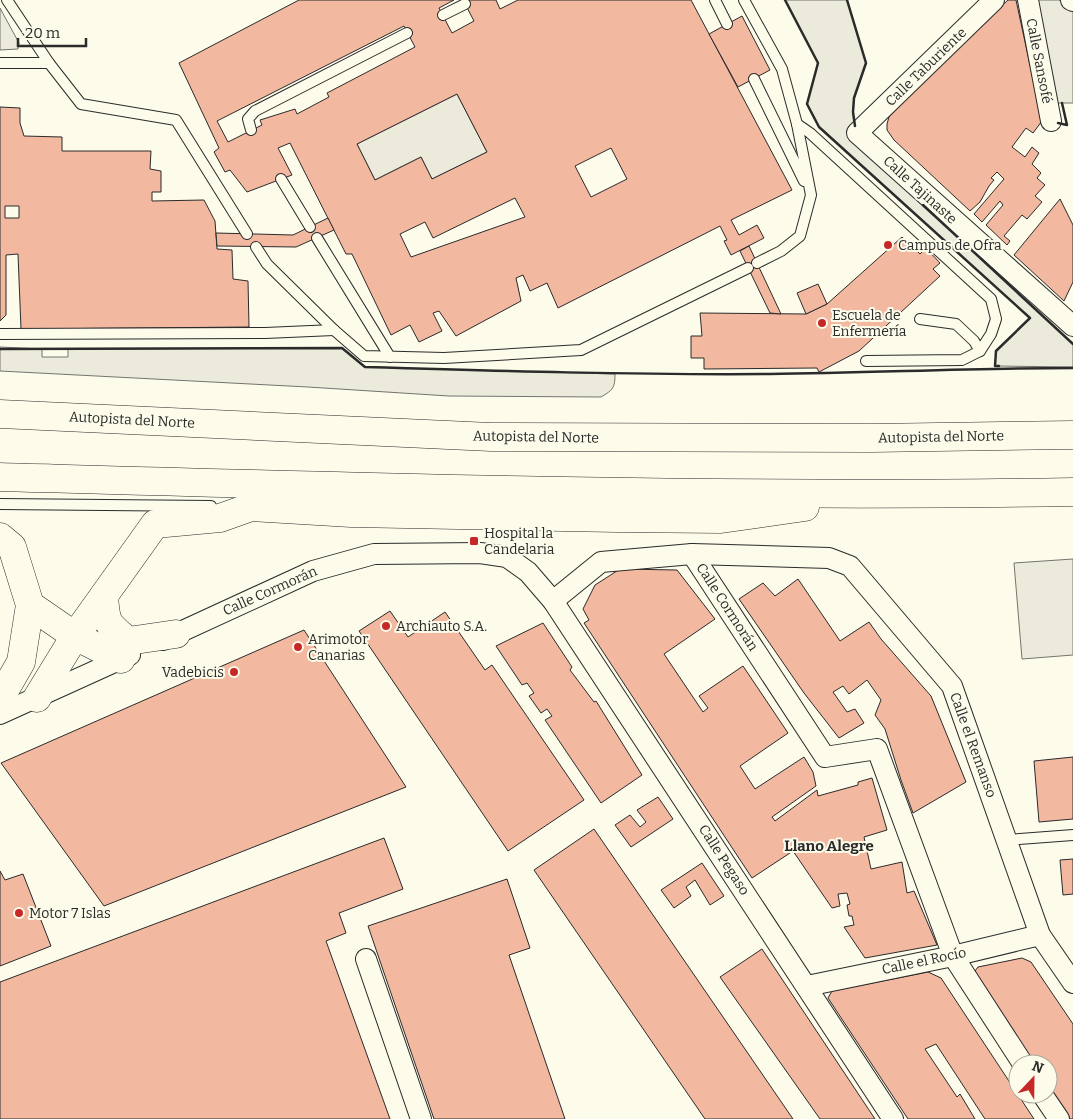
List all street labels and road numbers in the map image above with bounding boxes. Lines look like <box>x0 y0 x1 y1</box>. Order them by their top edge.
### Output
street label: Calle Sansofé <box>1022 17 1056 105</box>
street label: Calle Taburiente <box>882 24 970 110</box>
street label: Calle Tajinaste <box>879 152 961 228</box>
street label: Autopista del Norte <box>69 408 195 432</box>
street label: Autopista del Norte <box>473 427 599 447</box>
street label: Autopista del Norte <box>878 427 1004 447</box>
street label: Calle Cormorán <box>692 560 762 654</box>
street label: Calle Cormorán <box>220 563 320 619</box>
street label: Calle el Remanso <box>946 690 1000 800</box>
street label: Calle Pegaso <box>695 822 753 898</box>
street label: Calle el Rocío <box>880 944 968 978</box>

